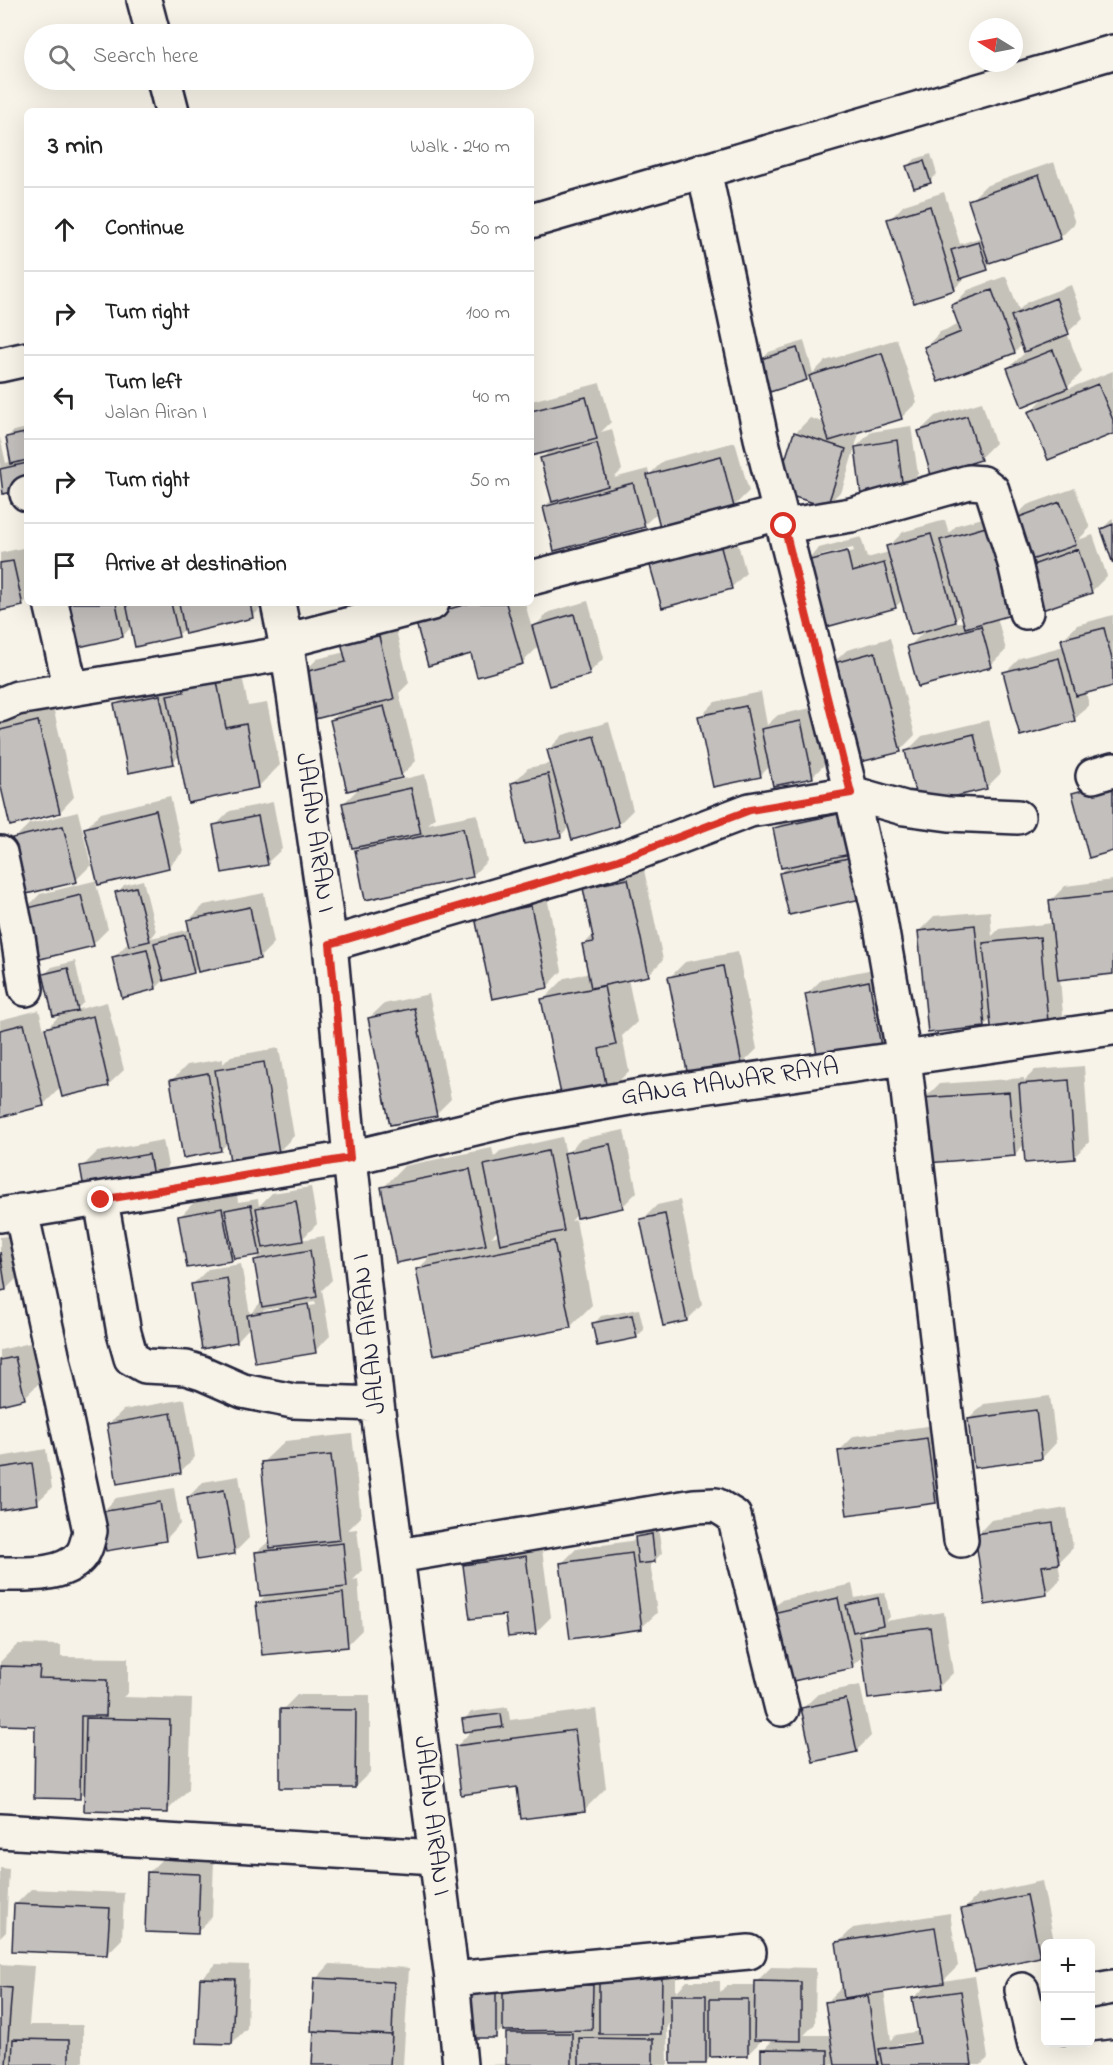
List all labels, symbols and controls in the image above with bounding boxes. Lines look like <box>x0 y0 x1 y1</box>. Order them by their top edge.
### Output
north arrow <box>969 18 1023 72</box>
search box <box>24 24 534 90</box>
icon: search <box>45 41 78 74</box>
text: Search here <box>93 41 198 73</box>
text: 3 min <box>48 128 103 166</box>
text: Walk · 240 m <box>410 133 510 162</box>
icon: ahead <box>48 213 81 246</box>
text: Continue <box>105 213 184 245</box>
text: 50 m <box>469 215 510 244</box>
icon: right <box>48 297 81 330</box>
text: Turn right <box>105 297 190 329</box>
text: 100 m <box>466 299 510 328</box>
text: Turn left <box>105 367 182 399</box>
icon: left <box>48 381 81 414</box>
text: 40 m <box>473 383 510 412</box>
text: Jalan Airan I <box>105 399 207 428</box>
icon: right <box>48 465 81 498</box>
text: Turn right <box>105 465 190 497</box>
text: 50 m <box>469 467 510 496</box>
route start <box>770 512 796 538</box>
icon: arrive <box>48 549 81 582</box>
text: Arrive at destination <box>105 549 287 581</box>
street label: JALAN AIRAN I <box>284 751 344 915</box>
street label: GANG MAWAR RAYA <box>618 1049 842 1117</box>
route end <box>87 1186 113 1212</box>
street label: JALAN AIRAN I <box>343 1252 397 1416</box>
street label: JALAN AIRAN I <box>402 1734 460 1898</box>
map controls <box>1041 1939 1095 2047</box>
button: + <box>1041 1939 1095 1993</box>
button: − <box>1041 1993 1095 2047</box>

